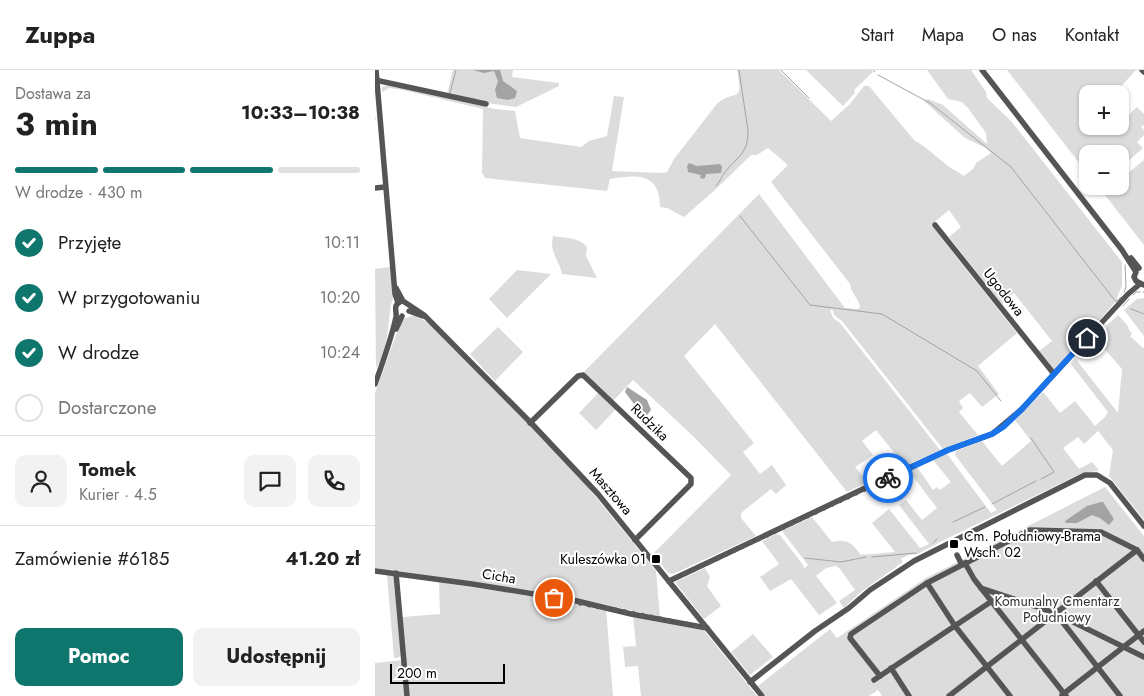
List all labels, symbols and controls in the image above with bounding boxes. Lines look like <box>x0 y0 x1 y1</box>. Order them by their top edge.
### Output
text: Zuppa <box>25 17 96 52</box>
text: Start <box>860 22 894 48</box>
text: Mapa <box>922 22 964 48</box>
text: O nas <box>992 22 1037 48</box>
text: Kontakt <box>1065 22 1119 48</box>
text: Dostawa za <box>15 82 91 105</box>
map controls <box>1079 85 1129 195</box>
button: + <box>1079 85 1129 135</box>
text: 10:33–10:38 <box>241 99 360 126</box>
text: 3 min <box>15 101 98 147</box>
button: − <box>1079 145 1129 195</box>
text: W drodze · 430 m <box>15 181 143 204</box>
icon: check <box>15 229 43 257</box>
text: Przyjęte <box>58 229 121 256</box>
text: 10:11 <box>324 231 360 254</box>
street label: Ugodowa <box>979 264 1029 320</box>
icon: check <box>15 284 43 312</box>
text: W przygotowaniu <box>58 284 200 311</box>
text: 10:20 <box>320 286 360 309</box>
pin <box>1066 317 1108 359</box>
icon: home <box>1073 324 1101 352</box>
icon: check <box>15 339 43 367</box>
text: W drodze <box>58 339 139 366</box>
text: 10:24 <box>320 341 360 364</box>
text: Dostarczone <box>58 394 157 421</box>
street label: Rudzika <box>626 399 674 445</box>
courier <box>863 453 913 503</box>
button: person <box>15 455 67 507</box>
button: chat <box>244 455 296 507</box>
button: phone <box>308 455 360 507</box>
text: Tomek <box>79 456 136 483</box>
street label: Masztowa <box>585 463 637 519</box>
icon: bike <box>874 464 902 492</box>
text: Kurier · 4.5 <box>79 483 157 506</box>
place label: Cm. Południowy-Brama Wsch. 02 <box>964 526 1101 562</box>
marker: Cm. Południowy-Brama Wsch. 02 <box>948 538 960 550</box>
text: Zamówienie #6185 <box>15 545 170 572</box>
text: 41.20 zł <box>285 545 360 572</box>
place label: Kuleszówka 01 <box>560 549 646 569</box>
marker: Kuleszówka 01 <box>650 553 662 565</box>
street label: Cicha <box>481 563 517 589</box>
pin <box>533 577 575 619</box>
icon: bag <box>540 584 568 612</box>
park label: Komunalny Cmentarz Południowy <box>994 591 1120 627</box>
button: Pomoc <box>15 628 183 686</box>
button: Udostępnij <box>193 628 360 686</box>
scale bar <box>390 661 505 684</box>
text: 200 m <box>397 663 437 683</box>

